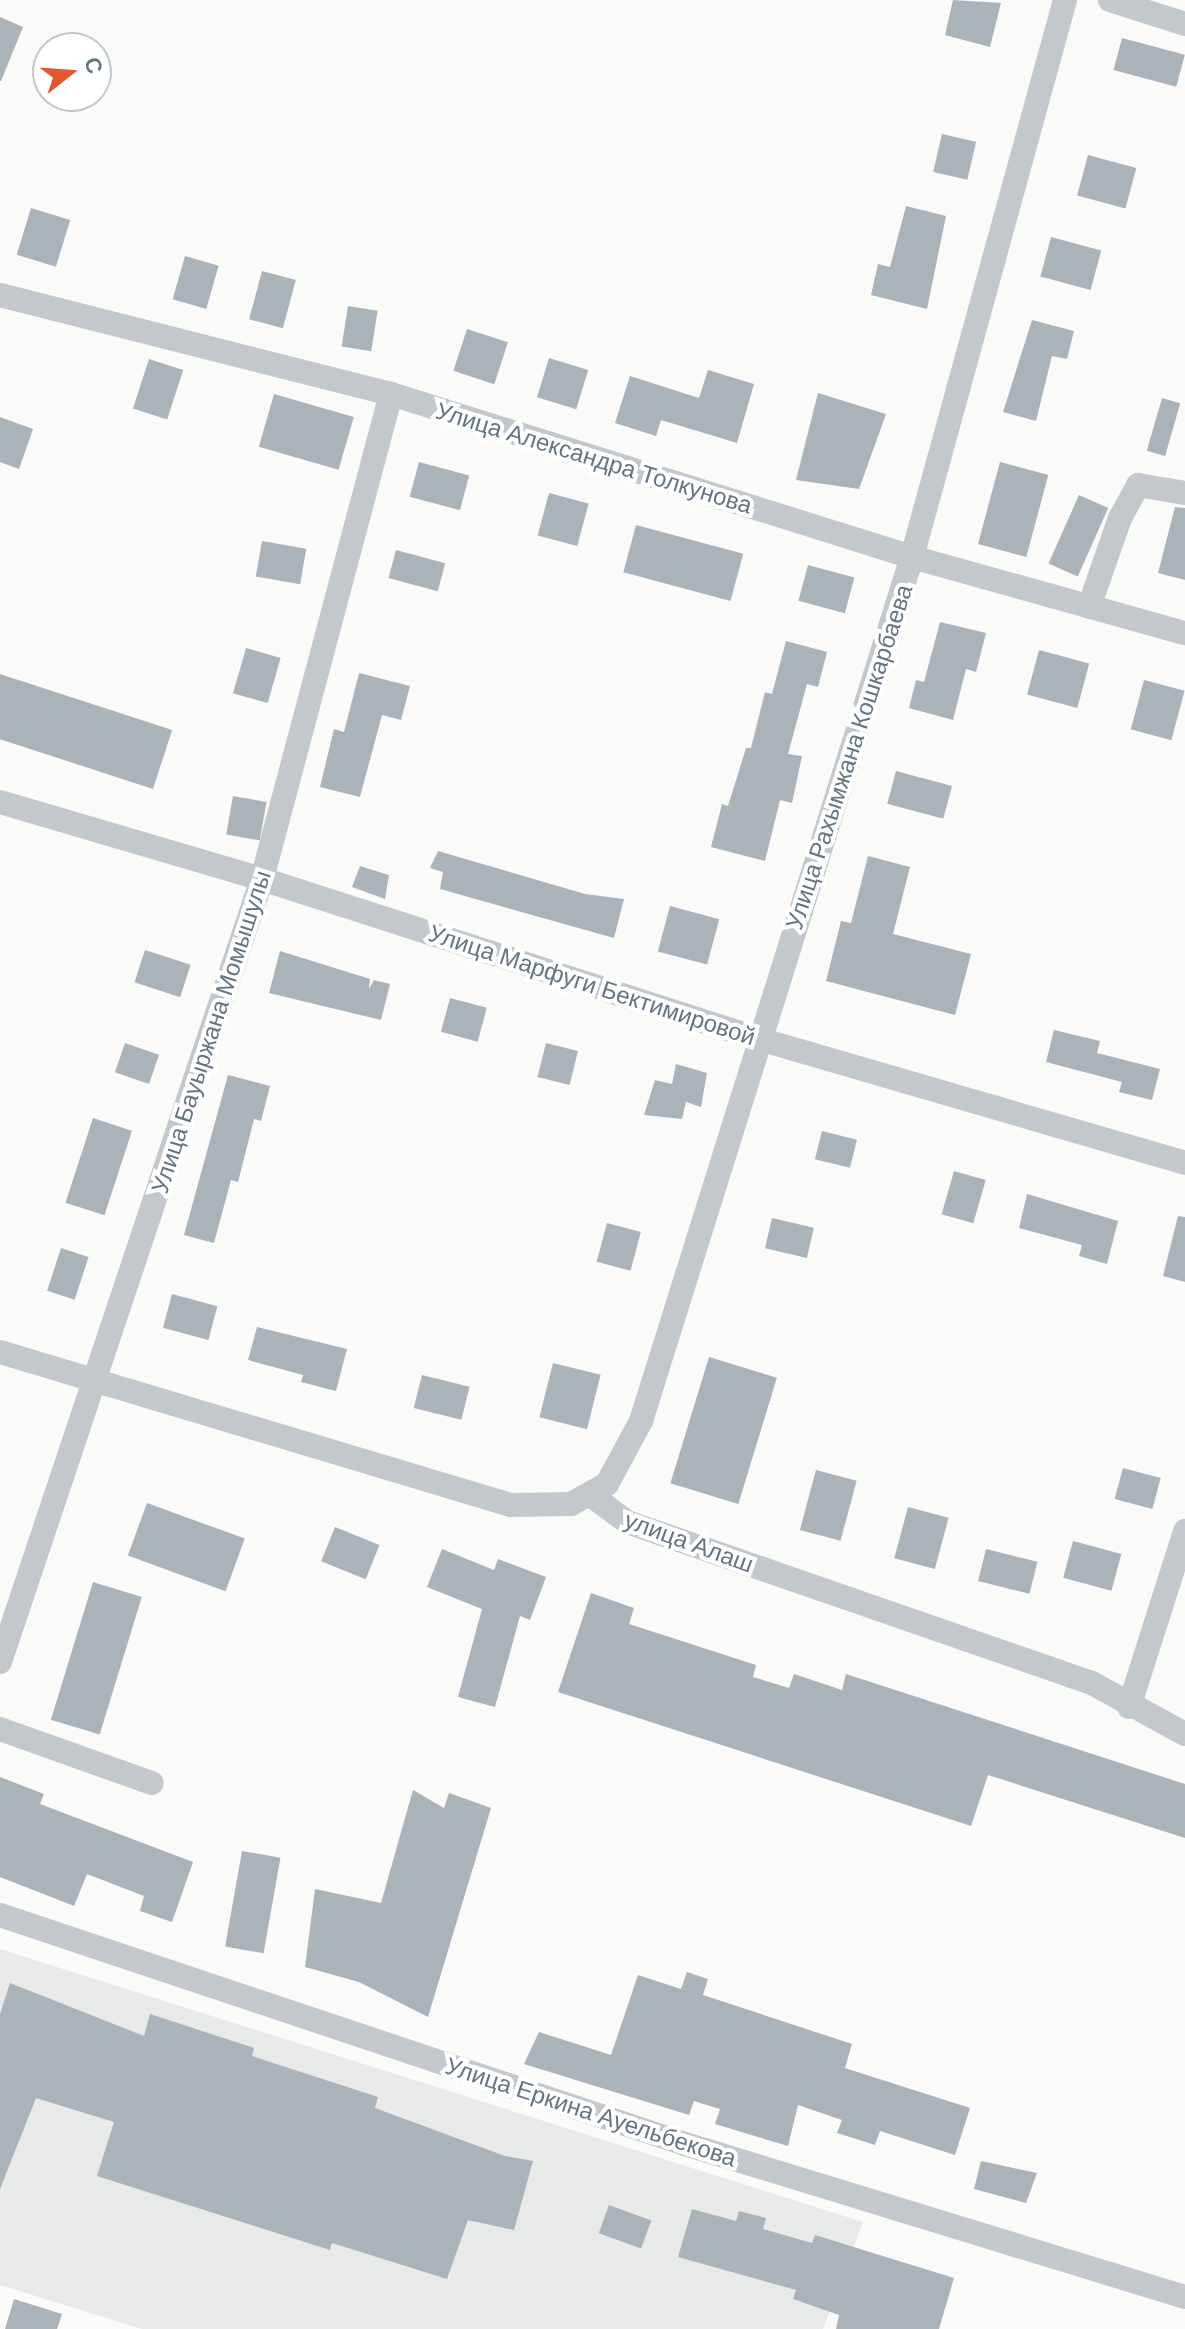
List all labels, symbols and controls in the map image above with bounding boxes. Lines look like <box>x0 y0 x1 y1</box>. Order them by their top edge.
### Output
north arrow <box>32 32 112 112</box>
text: С <box>77 54 110 77</box>
street label: Улица Александра Толкунова <box>432 396 756 520</box>
street label: Улица Рахымжана Кошкарбаева <box>779 581 919 933</box>
street label: Улица Бауыржана Момышулы <box>145 867 277 1197</box>
street label: Улица Марфуги Бектимировой <box>425 919 759 1051</box>
street label: улица Алаш <box>621 1505 757 1579</box>
street label: Улица Еркина Ауельбекова <box>442 2051 740 2173</box>

